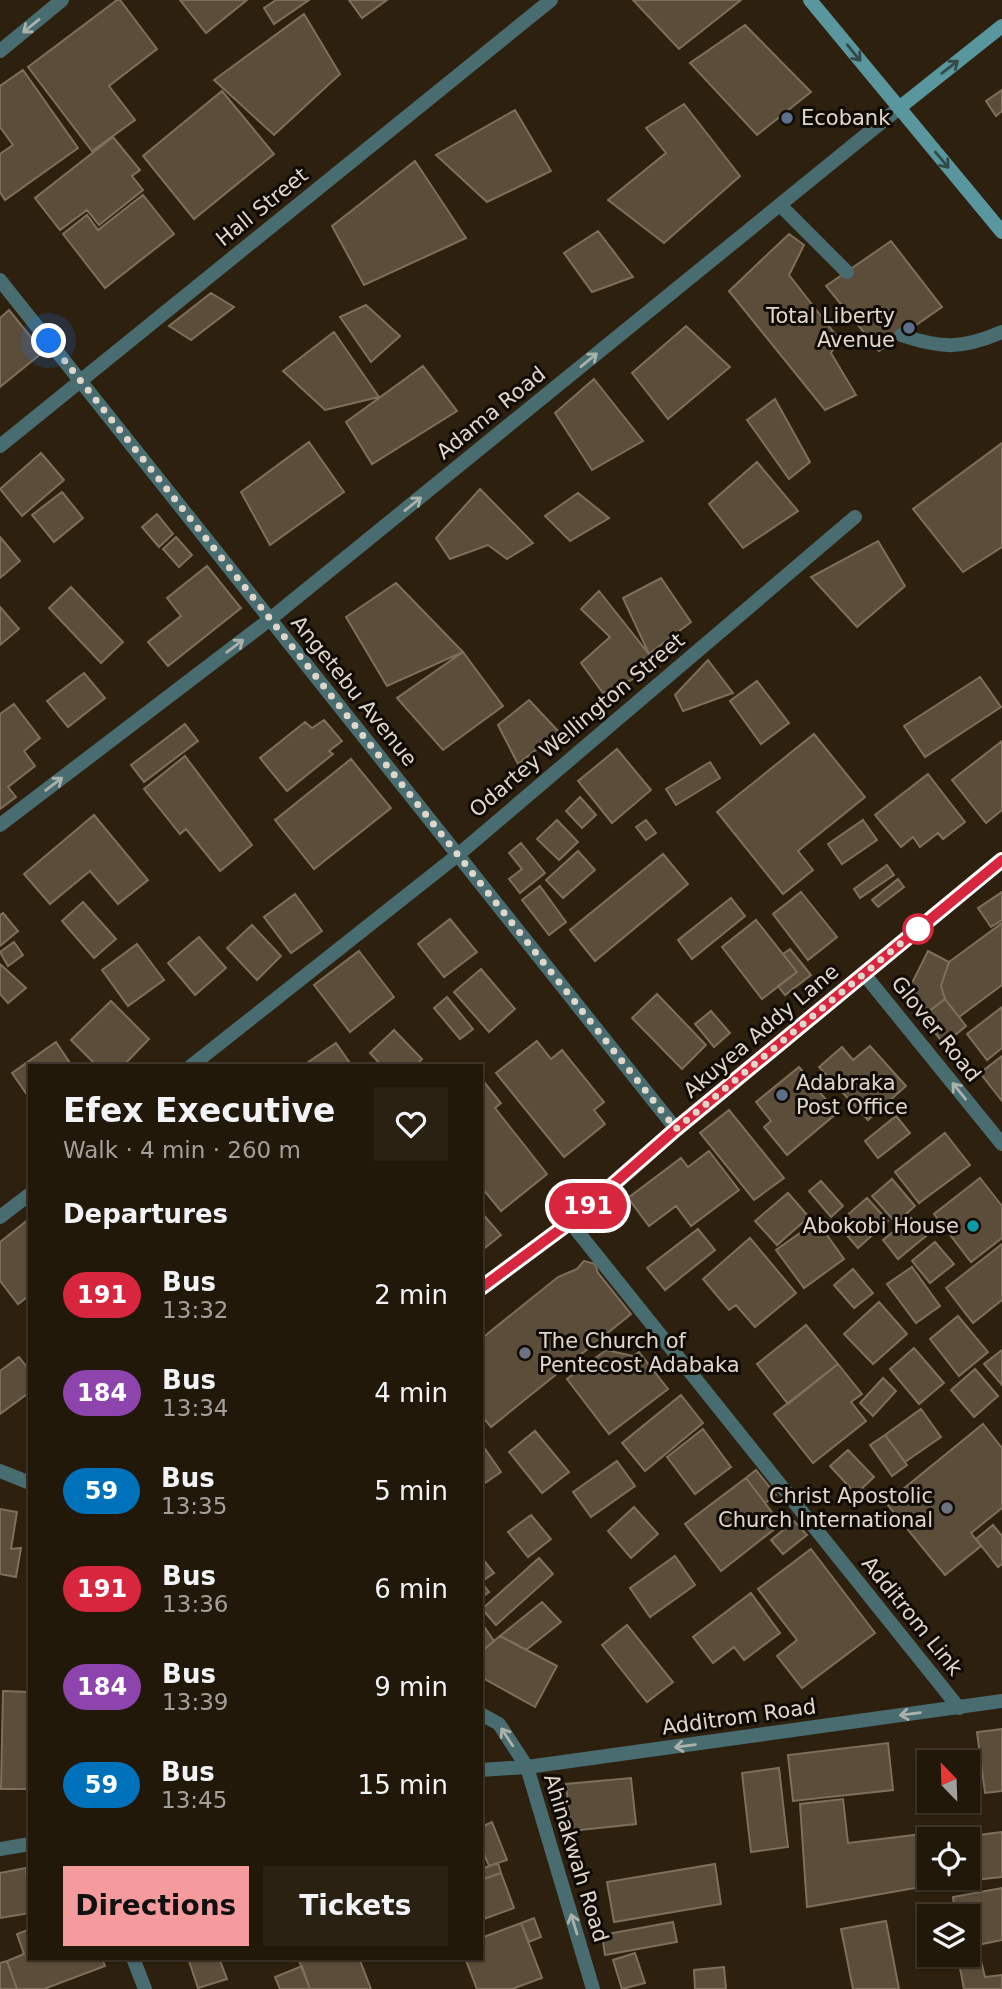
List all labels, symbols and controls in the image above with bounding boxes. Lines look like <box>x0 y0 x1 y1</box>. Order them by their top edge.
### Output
one-way arrow <box>23 18 41 33</box>
one-way arrow <box>846 43 861 61</box>
one-way arrow <box>941 59 959 75</box>
place label: Ecobank <box>801 106 891 130</box>
marker: Ecobank <box>779 110 795 126</box>
one-way arrow <box>934 151 950 169</box>
street label: Hall Street <box>211 163 313 251</box>
place label: Total Liberty Avenue <box>765 304 895 352</box>
marker: Total Liberty Avenue <box>901 320 917 336</box>
your location <box>31 323 66 358</box>
one-way arrow <box>580 353 598 368</box>
street label: Adama Road <box>432 362 550 464</box>
one-way arrow <box>403 496 421 511</box>
street label: Angetebu Avenue <box>286 611 422 771</box>
street label: Odartey Wellington Street <box>465 628 689 822</box>
one-way arrow <box>225 639 244 653</box>
one-way arrow <box>45 777 64 792</box>
unlabelled marker <box>903 914 933 944</box>
street label: Akuyea Addy Lane <box>679 959 843 1103</box>
street label: Glover Road <box>886 972 986 1086</box>
place label: Adabraka Post Office <box>796 1071 908 1119</box>
one-way arrow <box>951 1082 967 1100</box>
button: heart <box>374 1087 448 1161</box>
marker: Adabraka Post Office <box>774 1087 790 1103</box>
text: Efex Executive <box>63 1091 335 1130</box>
text: Walk · 4 min · 260 m <box>63 1137 301 1163</box>
line badge: 191 <box>548 1183 628 1229</box>
text: 191 <box>563 1192 613 1220</box>
text: Departures <box>63 1199 228 1229</box>
place label: Abokobi House <box>803 1214 959 1238</box>
marker: Abokobi House <box>965 1218 981 1234</box>
text: Bus <box>162 1267 216 1297</box>
text: 2 min <box>374 1280 448 1310</box>
text: 191 <box>77 1281 127 1309</box>
text: 13:32 <box>162 1297 228 1323</box>
place label: The Church of Pentecost Adabaka <box>538 1329 740 1377</box>
marker: The Church of Pentecost Adabaka <box>517 1345 533 1361</box>
text: Bus <box>162 1365 216 1395</box>
text: 4 min <box>374 1378 448 1408</box>
text: 184 <box>77 1379 127 1407</box>
text: 13:34 <box>162 1395 228 1421</box>
text: Bus <box>161 1463 215 1493</box>
text: 5 min <box>374 1476 448 1506</box>
text: 59 <box>85 1477 118 1505</box>
place label: Christ Apostolic Church International <box>718 1484 933 1532</box>
text: 13:35 <box>161 1493 227 1519</box>
marker: Christ Apostolic Church International <box>939 1500 955 1516</box>
street label: Additrom Link <box>857 1552 968 1681</box>
text: Bus <box>162 1561 216 1591</box>
text: 6 min <box>374 1574 448 1604</box>
text: 191 <box>77 1575 127 1603</box>
text: 13:36 <box>162 1591 228 1617</box>
text: Bus <box>162 1659 216 1689</box>
text: 9 min <box>374 1672 448 1702</box>
text: 184 <box>77 1673 127 1701</box>
text: 13:39 <box>162 1689 228 1715</box>
street label: Additrom Road <box>660 1694 818 1740</box>
one-way arrow <box>899 1708 922 1721</box>
one-way arrow <box>500 1728 514 1748</box>
one-way arrow <box>674 1739 697 1752</box>
north arrow <box>917 1750 980 1813</box>
map controls <box>917 1750 980 1967</box>
text: Bus <box>161 1757 215 1787</box>
text: 15 min <box>358 1770 448 1800</box>
text: 59 <box>85 1771 118 1799</box>
street label: Ahinakwah Road <box>539 1771 613 1945</box>
text: 13:45 <box>161 1787 227 1813</box>
button: locate <box>917 1827 980 1890</box>
button: Directions <box>63 1866 249 1946</box>
button: Tickets <box>263 1866 448 1946</box>
button: layers <box>917 1904 980 1967</box>
one-way arrow <box>566 1913 579 1935</box>

